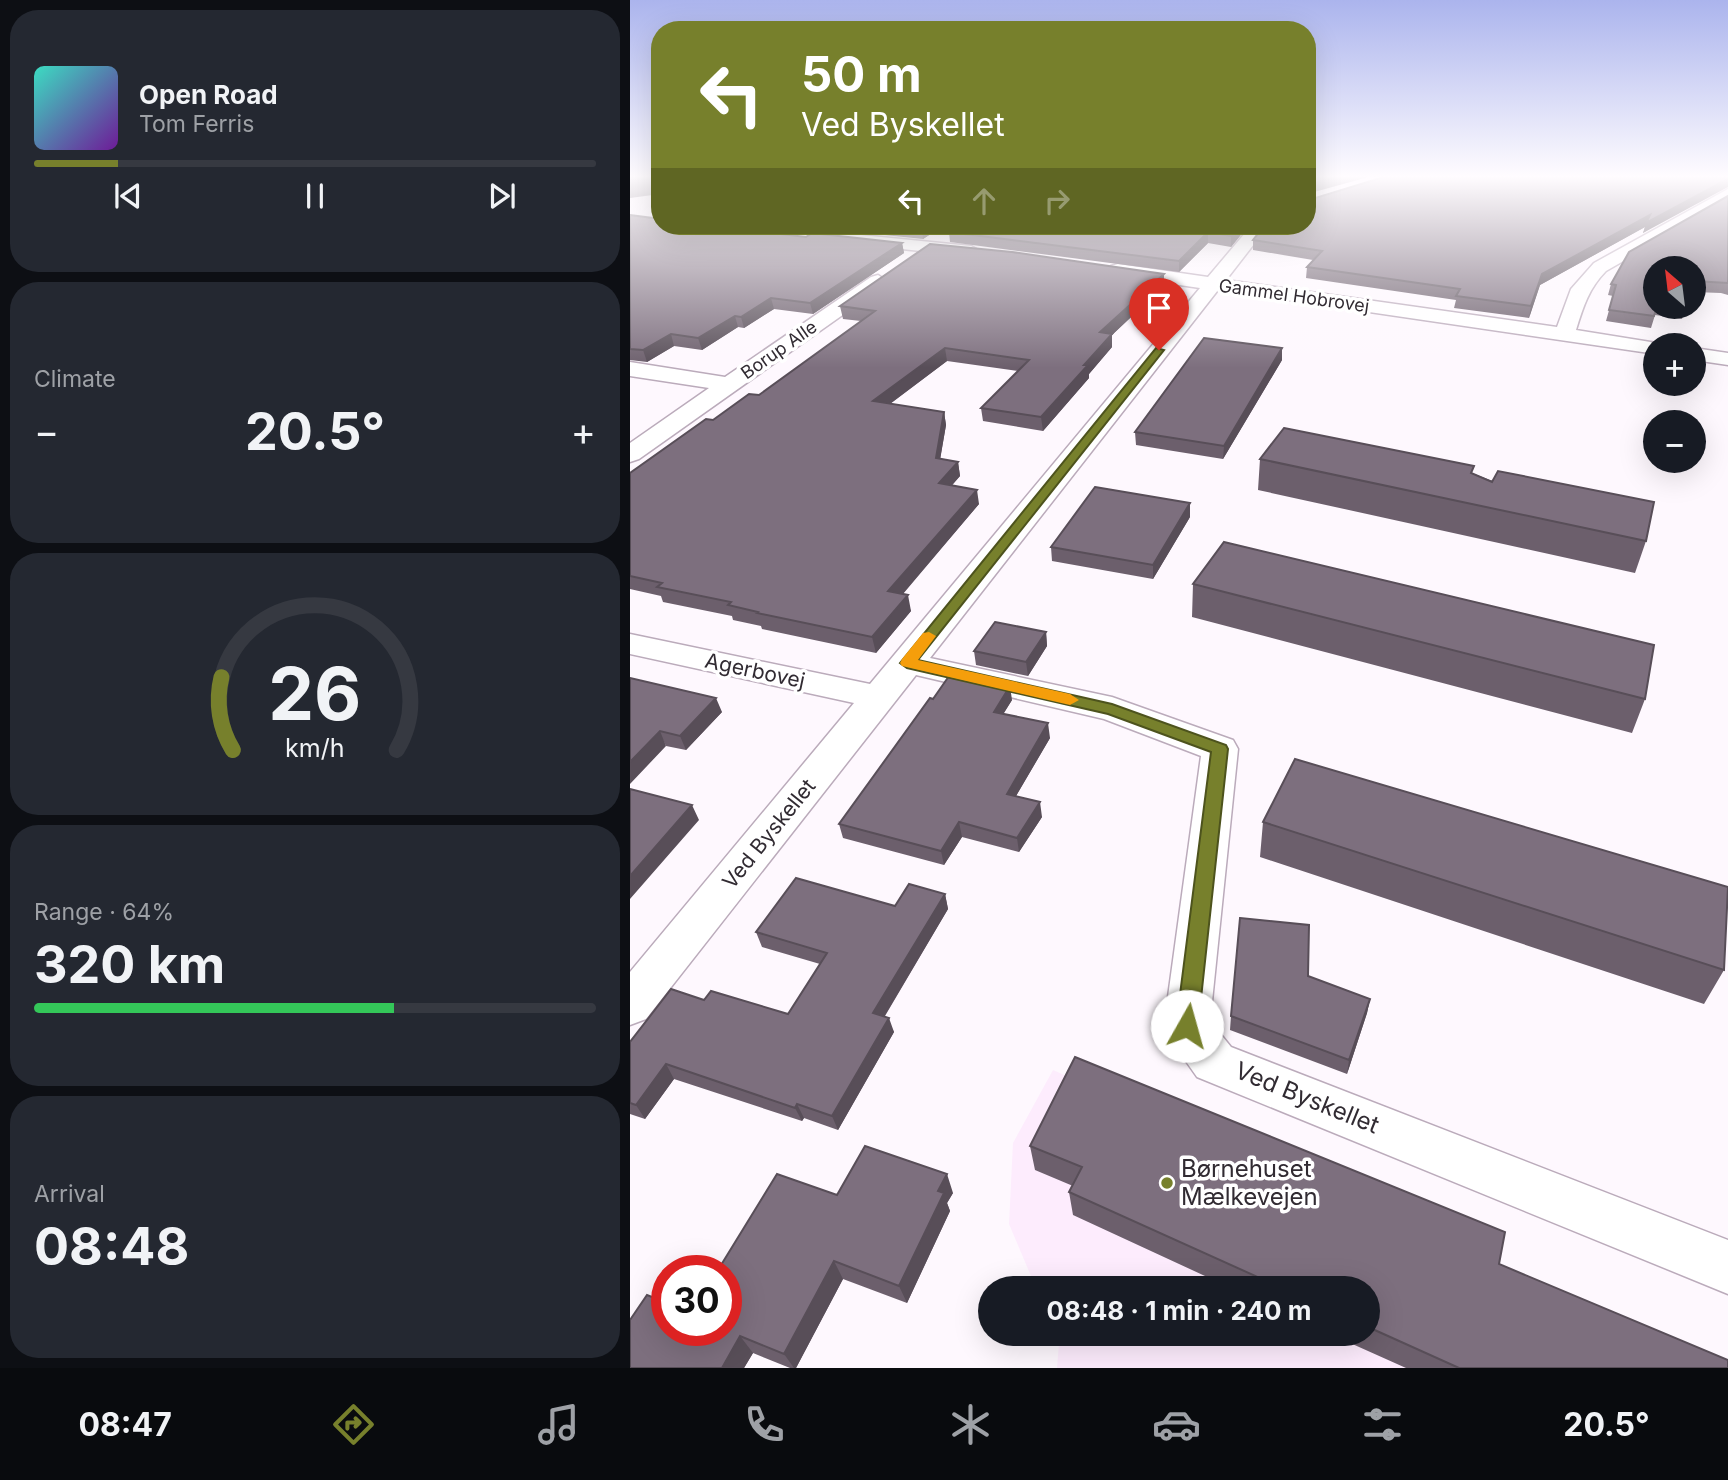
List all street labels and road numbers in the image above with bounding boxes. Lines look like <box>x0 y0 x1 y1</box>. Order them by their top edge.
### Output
street label: Gammel Hobrovej <box>1217 275 1371 316</box>
street label: Borup Alle <box>737 316 821 383</box>
street label: Agerbovej <box>703 648 807 693</box>
street label: Ved Byskellet <box>717 774 820 893</box>
street label: Ved Byskellet <box>1231 1055 1384 1140</box>

